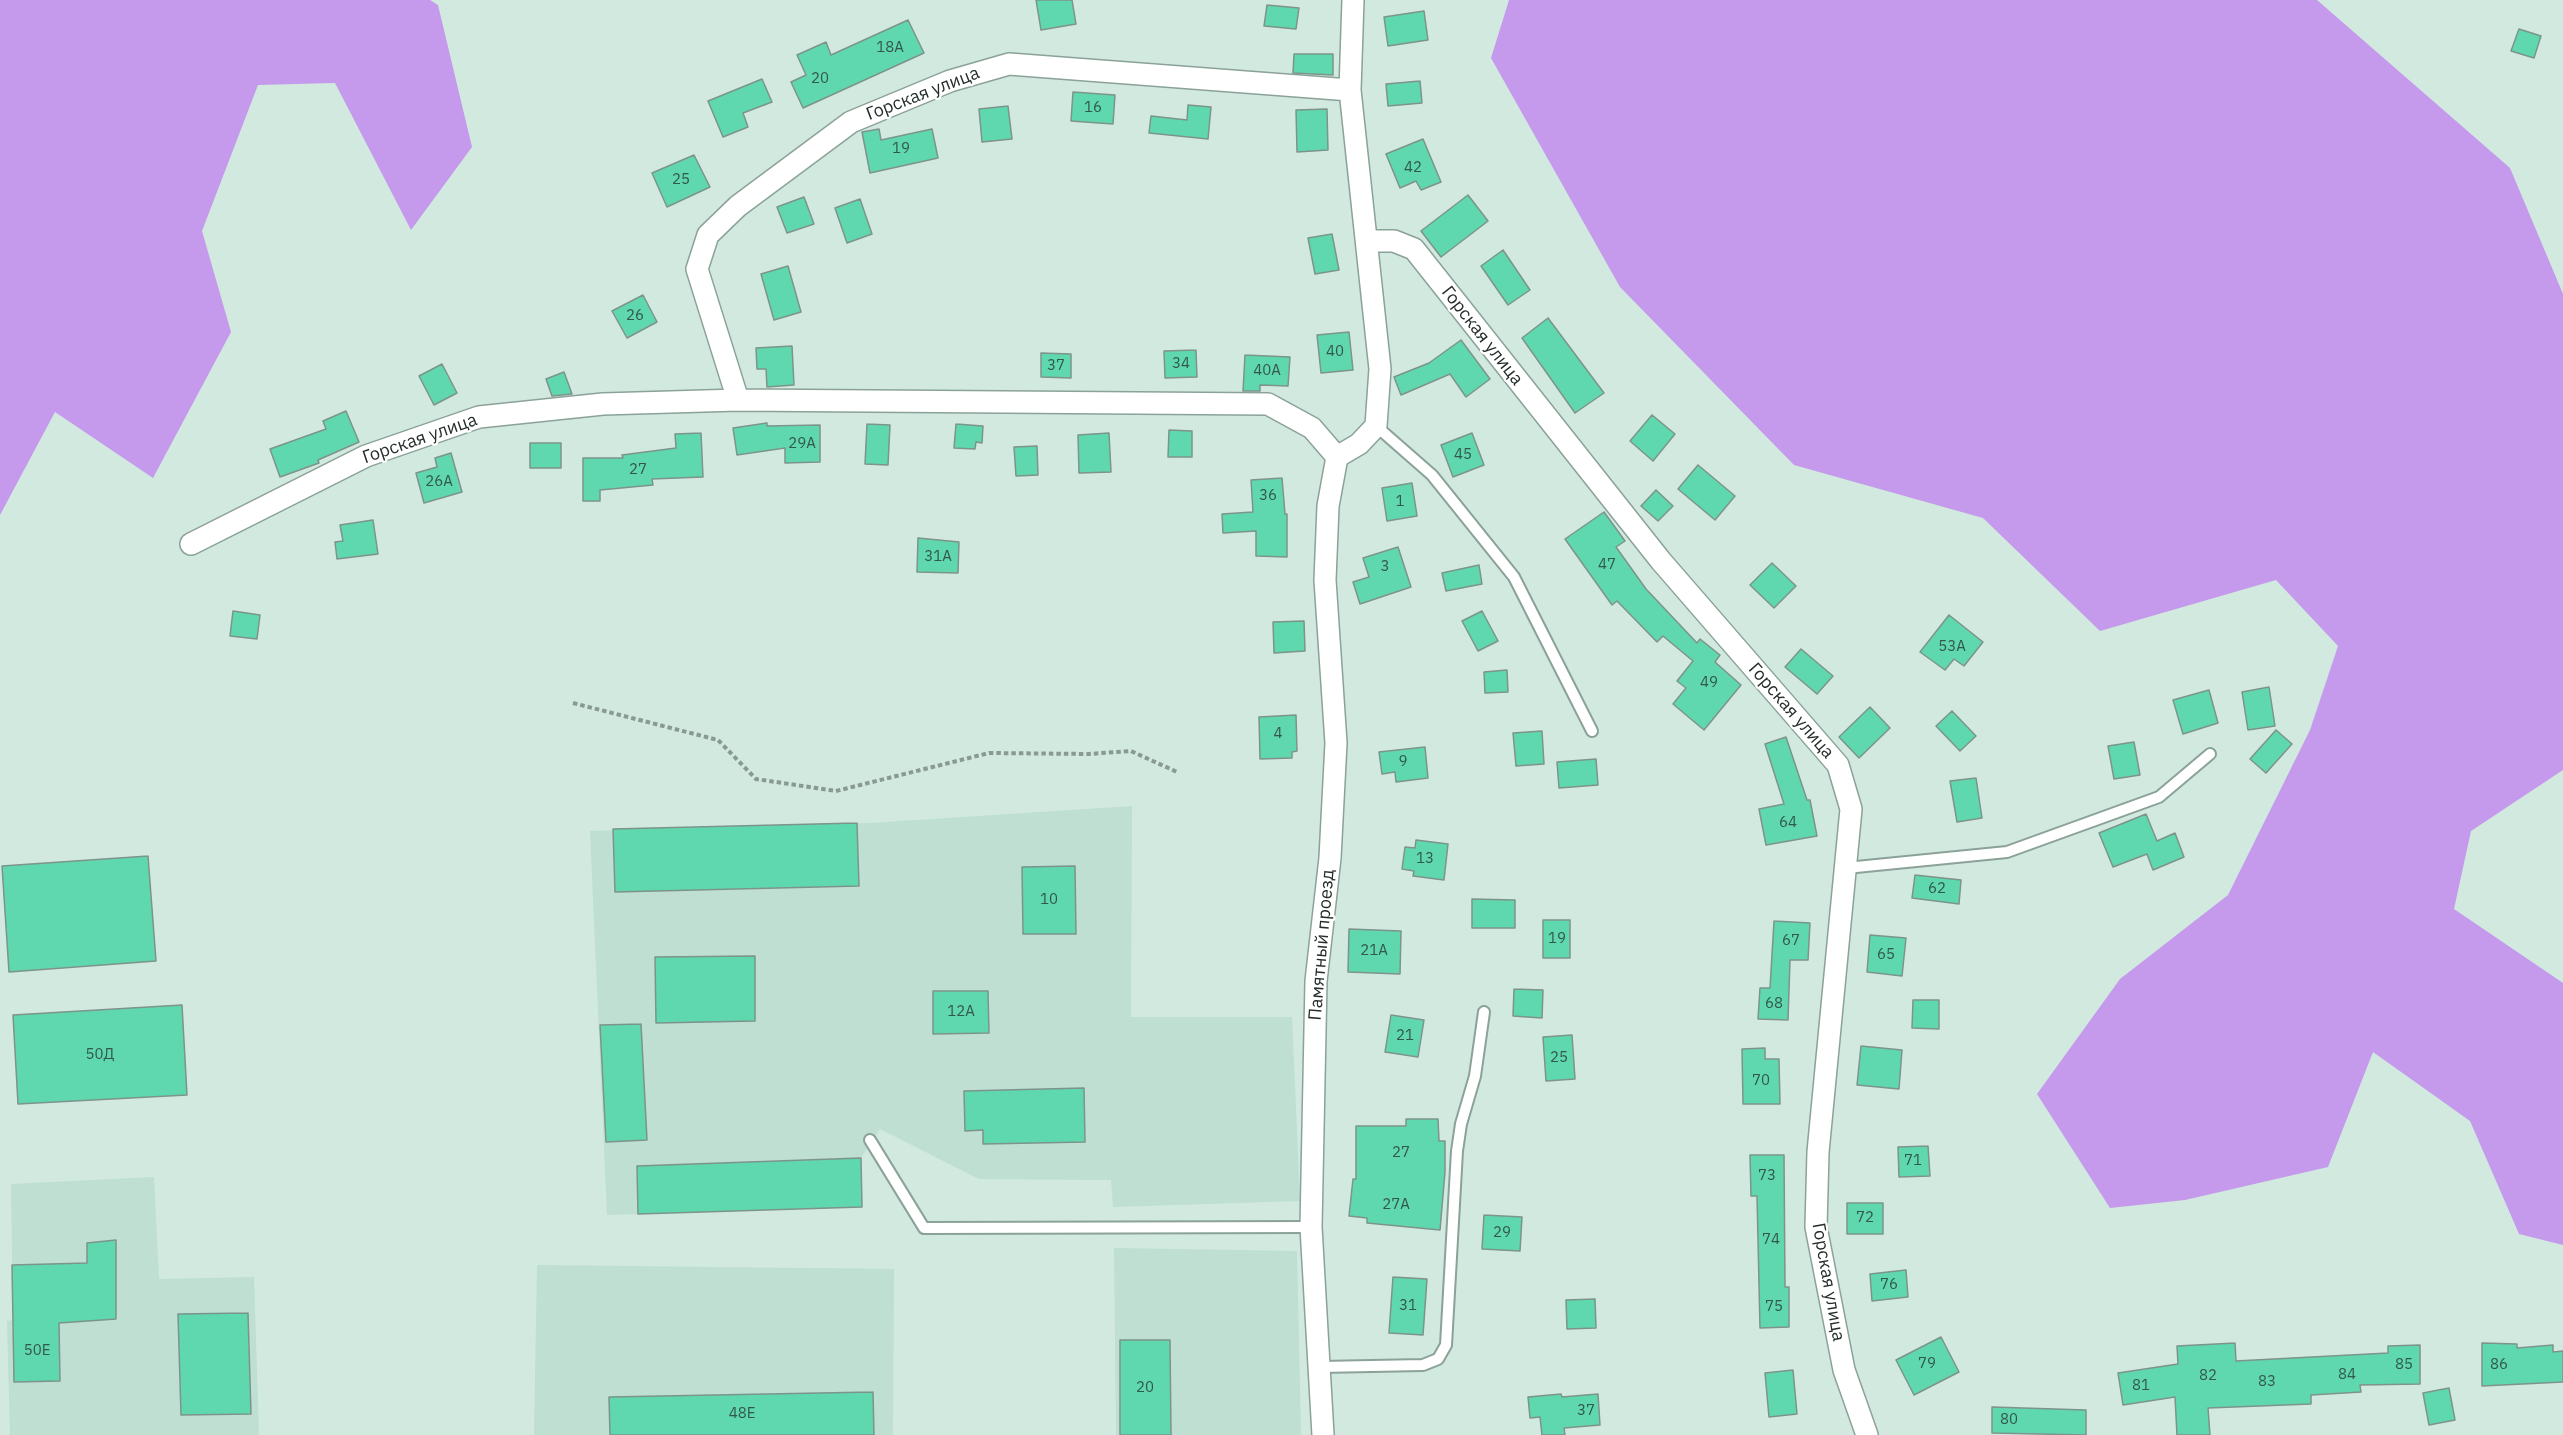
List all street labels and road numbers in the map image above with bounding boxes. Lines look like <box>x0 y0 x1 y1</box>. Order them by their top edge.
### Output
street label: Горская улица <box>863 62 983 126</box>
street label: Горская улица <box>1437 282 1527 390</box>
street label: Горская улица <box>360 409 480 469</box>
street label: Горская улица <box>1744 659 1838 763</box>
street label: Памятный проезд <box>1305 869 1339 1021</box>
street label: Горская улица <box>1807 1221 1849 1343</box>

